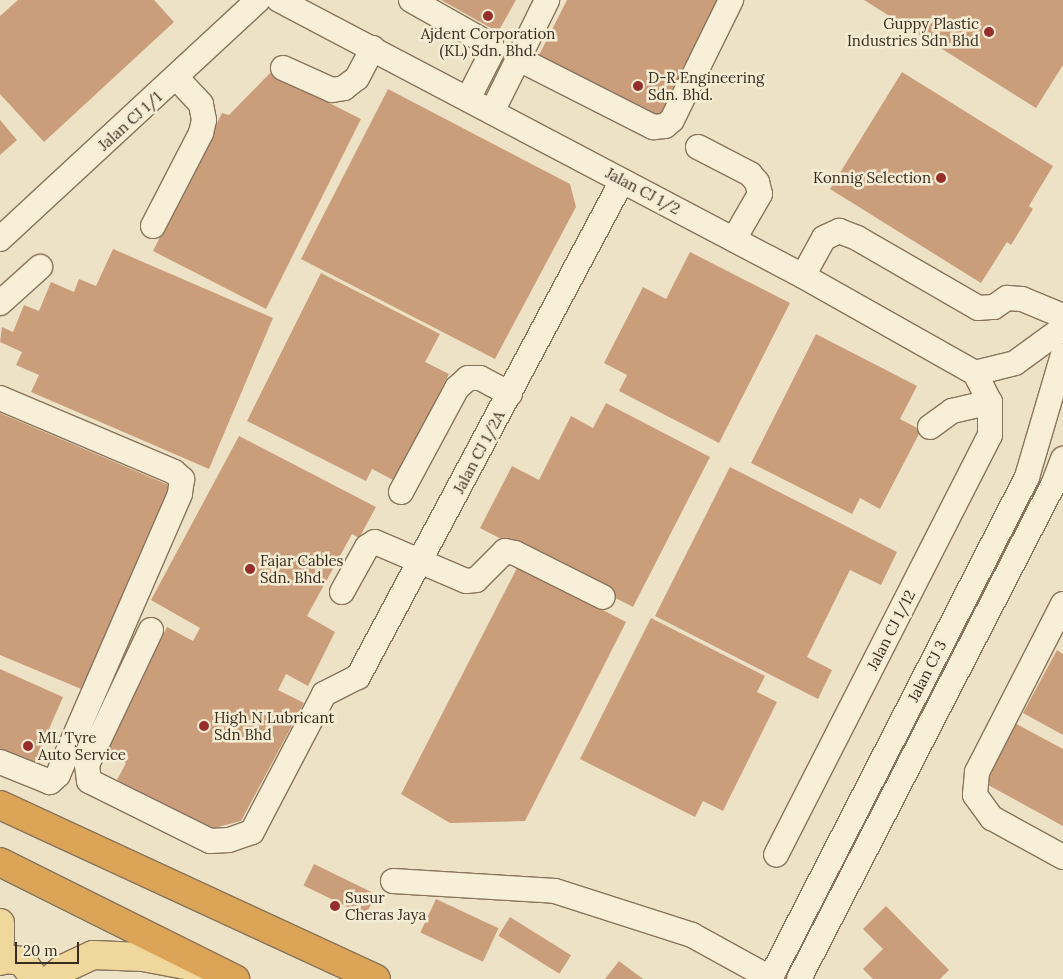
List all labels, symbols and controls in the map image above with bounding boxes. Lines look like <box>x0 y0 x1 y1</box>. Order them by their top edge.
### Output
marker: Ajdent Corporation (KL) Sdn. Bhd. <box>482 10 494 22</box>
place label: Guppy Plastic Industries Sdn Bhd <box>847 14 979 49</box>
place label: Ajdent Corporation (KL) Sdn. Bhd. <box>421 24 555 59</box>
marker: Guppy Plastic Industries Sdn Bhd <box>983 26 995 38</box>
place label: D-R Engineering Sdn. Bhd. <box>648 68 764 103</box>
marker: D-R Engineering Sdn. Bhd. <box>632 80 644 92</box>
street label: Jalan CJ 1/1 <box>95 88 165 154</box>
street label: Jalan CJ 1/2 <box>603 164 683 218</box>
place label: Konnig Selection <box>813 169 931 187</box>
marker: Konnig Selection <box>935 172 947 184</box>
street label: Jalan CJ 1/2A <box>450 408 508 496</box>
place label: Fajar Cables Sdn. Bhd. <box>260 551 344 586</box>
marker: Fajar Cables Sdn. Bhd. <box>244 563 256 575</box>
street label: Jalan CJ 1/12 <box>863 587 919 673</box>
street label: Jalan CJ 3 <box>904 637 950 705</box>
place label: High N Lubricant Sdn Bhd <box>214 708 334 743</box>
marker: High N Lubricant Sdn Bhd <box>198 720 210 732</box>
place label: ML Tyre Auto Service <box>38 728 126 763</box>
marker: ML Tyre Auto Service <box>22 740 34 752</box>
place label: Susur Cheras Jaya <box>345 888 426 923</box>
marker: Susur Cheras Jaya <box>329 900 341 912</box>
scale bar <box>18 932 81 964</box>
text: 20 m <box>23 941 58 960</box>

